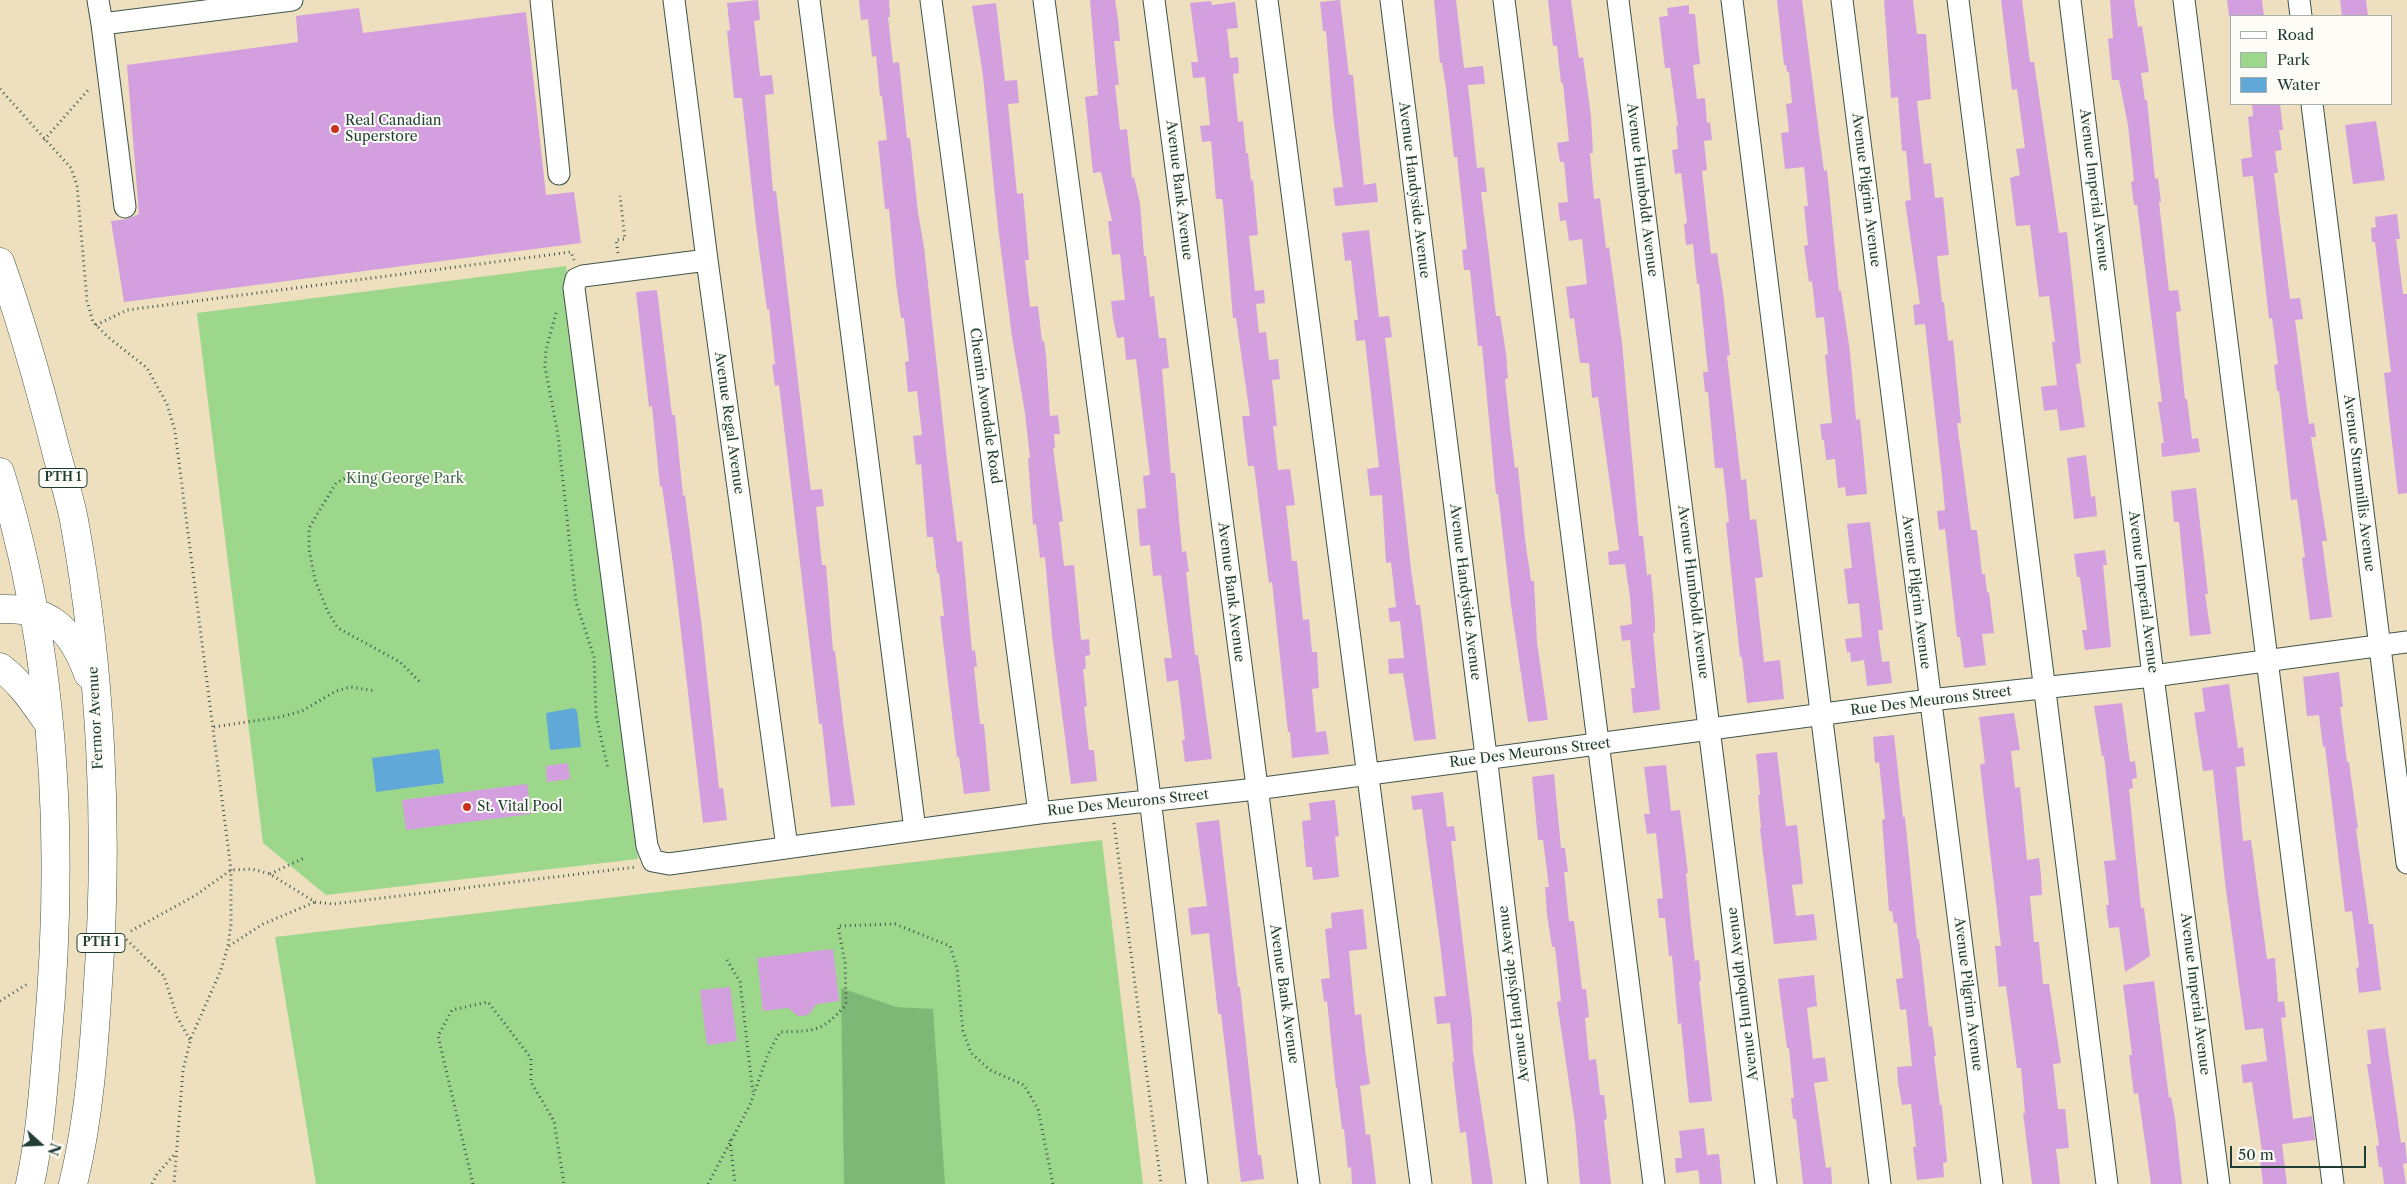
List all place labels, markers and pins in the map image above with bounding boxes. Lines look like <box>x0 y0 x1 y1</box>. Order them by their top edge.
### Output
place label: Real Canadian Superstore <box>345 113 442 146</box>
marker: Real Canadian Superstore <box>329 123 341 135</box>
place label: St. Vital Pool <box>477 799 563 815</box>
marker: St. Vital Pool <box>461 801 473 813</box>

